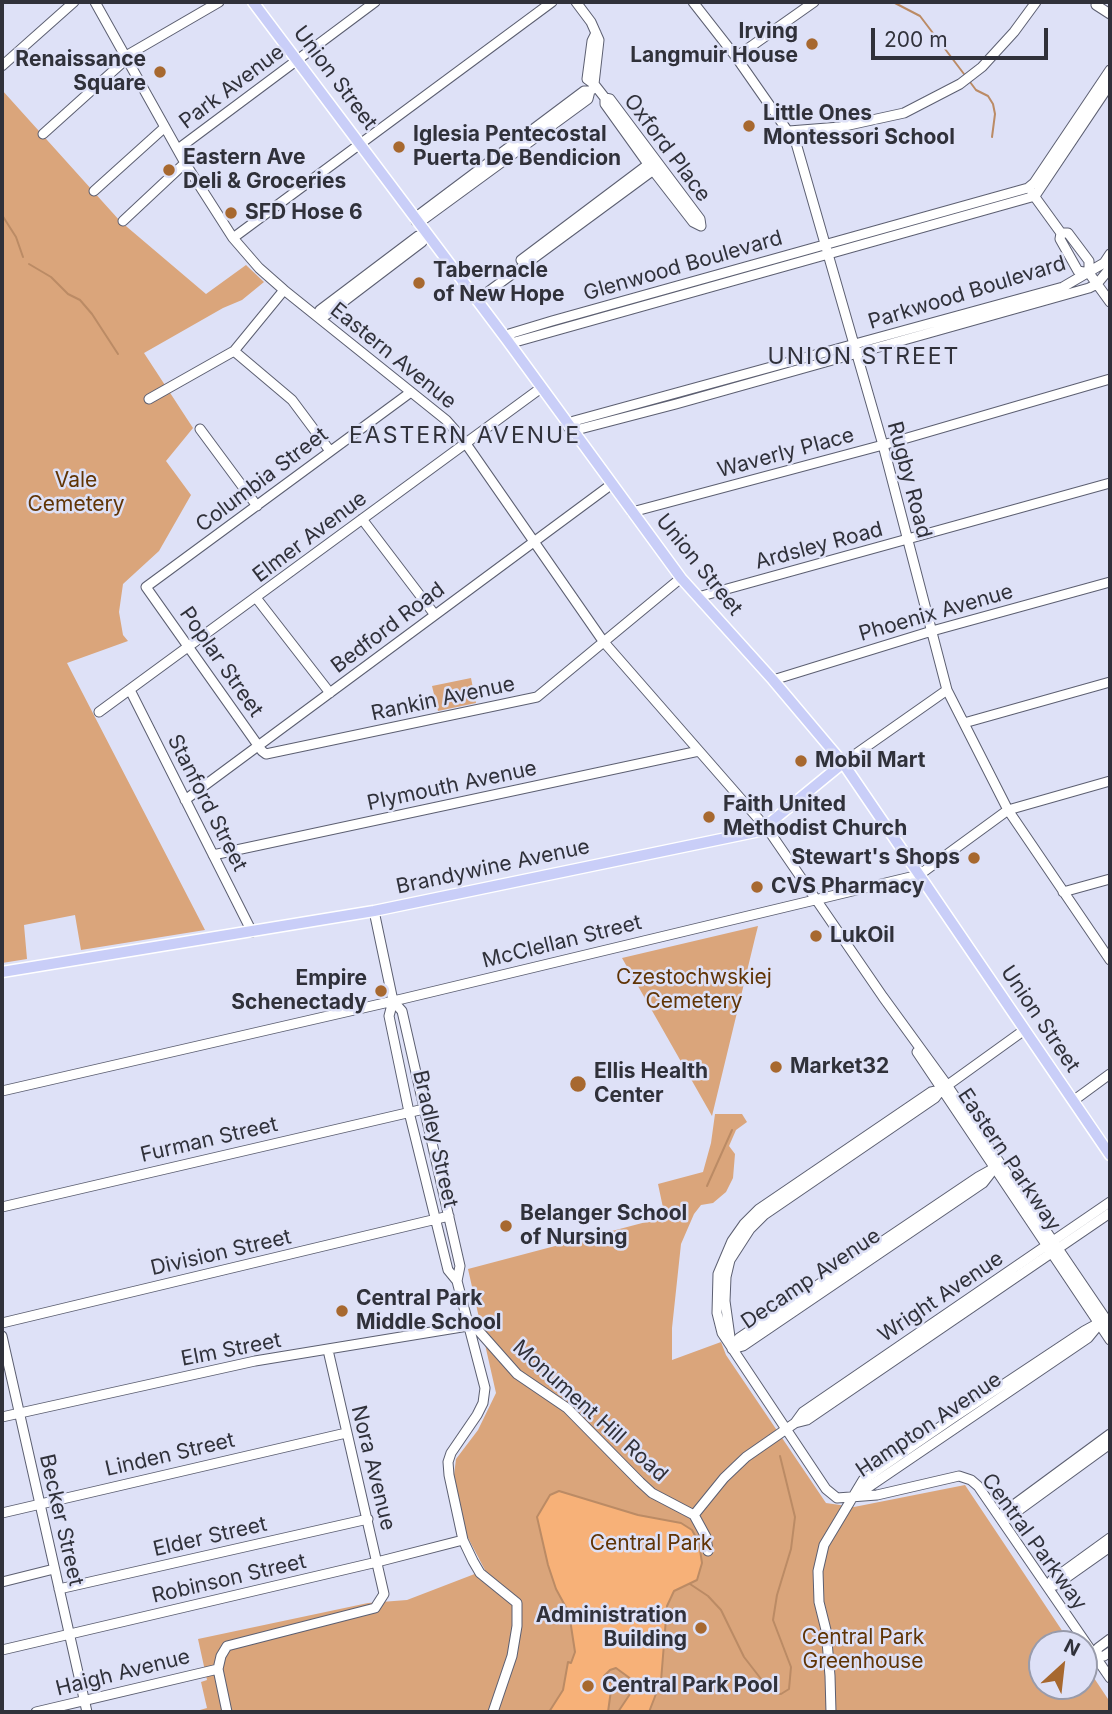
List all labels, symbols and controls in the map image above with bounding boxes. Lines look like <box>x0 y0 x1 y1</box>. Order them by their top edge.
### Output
scale bar <box>874 14 1051 58</box>
place label: Irving Langmuir House <box>630 19 798 69</box>
street label: Union Street <box>288 21 382 135</box>
text: 200 m <box>884 27 948 52</box>
marker: Irving Langmuir House <box>804 36 820 52</box>
street label: Park Avenue <box>175 39 289 135</box>
place label: Renaissance Square <box>15 47 146 97</box>
marker: Renaissance Square <box>152 64 168 80</box>
street label: Oxford Place <box>618 89 716 207</box>
place label: Little Ones Montessori School <box>763 101 955 151</box>
marker: Little Ones Montessori School <box>741 118 757 134</box>
place label: Iglesia Pentecostal Puerta De Bendicion <box>413 122 621 172</box>
marker: Iglesia Pentecostal Puerta De Bendicion <box>391 139 407 155</box>
place label: Eastern Ave Deli & Groceries <box>183 145 346 195</box>
marker: Eastern Ave Deli & Groceries <box>161 162 177 178</box>
place label: SFD Hose 6 <box>245 200 363 226</box>
marker: SFD Hose 6 <box>223 205 239 221</box>
street label: Glenwood Boulevard <box>581 226 785 306</box>
street label: Parkwood Boulevard <box>865 251 1069 335</box>
place label: Tabernacle of New Hope <box>433 258 565 308</box>
marker: Tabernacle of New Hope <box>411 275 427 291</box>
street label: Eastern Avenue <box>325 298 461 414</box>
district label: UNION STREET <box>769 343 959 371</box>
street label: Rugby Road <box>881 419 937 541</box>
street label: Columbia Street <box>191 422 333 538</box>
district label: EASTERN AVENUE <box>351 422 579 450</box>
street label: Waverly Place <box>715 423 857 483</box>
park label: Vale Cemetery <box>27 468 125 518</box>
street label: Elmer Avenue <box>248 486 372 588</box>
street label: Union Street <box>650 509 748 621</box>
street label: Ardsley Road <box>752 517 886 575</box>
street label: Bedford Road <box>326 577 450 679</box>
street label: Phoenix Avenue <box>856 579 1016 647</box>
street label: Poplar Street <box>174 602 268 722</box>
street label: Rankin Avenue <box>369 671 517 727</box>
street label: Stanford Street <box>162 730 252 876</box>
place label: Mobil Mart <box>815 748 925 774</box>
marker: Mobil Mart <box>793 753 809 769</box>
street label: Plymouth Avenue <box>365 756 539 816</box>
place label: Faith United Methodist Church <box>723 792 907 842</box>
marker: Faith United Methodist Church <box>701 809 717 825</box>
street label: Brandywine Avenue <box>394 834 592 900</box>
place label: Stewart's Shops <box>792 845 960 871</box>
marker: Stewart's Shops <box>966 850 982 866</box>
place label: CVS Pharmacy <box>771 874 924 900</box>
marker: CVS Pharmacy <box>749 879 765 895</box>
street label: McClellan Street <box>480 910 644 974</box>
place label: LukOil <box>830 923 895 949</box>
marker: LukOil <box>808 928 824 944</box>
street label: Union Street <box>995 961 1085 1077</box>
park label: Czestochwskiej Cemetery <box>616 965 772 1015</box>
place label: Empire Schenectady <box>231 966 367 1016</box>
marker: Empire Schenectady <box>373 983 389 999</box>
place label: Market32 <box>790 1054 889 1080</box>
place label: Ellis Health Center <box>594 1059 708 1109</box>
marker: Market32 <box>768 1059 784 1075</box>
street label: Bradley Street <box>407 1068 463 1210</box>
marker: Ellis Health Center <box>568 1074 588 1094</box>
street label: Eastern Parkway <box>952 1084 1066 1236</box>
street label: Furman Street <box>138 1112 280 1168</box>
place label: Belanger School of Nursing <box>520 1201 687 1251</box>
marker: Belanger School of Nursing <box>498 1218 514 1234</box>
street label: Decamp Avenue <box>737 1223 885 1335</box>
street label: Division Street <box>148 1225 294 1281</box>
street label: Wright Avenue <box>874 1246 1008 1348</box>
place label: Central Park Middle School <box>356 1286 502 1336</box>
marker: Central Park Middle School <box>334 1303 350 1319</box>
street label: Elm Street <box>179 1328 283 1372</box>
street label: Monument Hill Road <box>507 1335 673 1487</box>
street label: Hampton Avenue <box>851 1367 1007 1483</box>
street label: Nora Avenue <box>345 1403 401 1533</box>
street label: Linden Street <box>103 1428 237 1482</box>
street label: Becker Street <box>34 1452 88 1588</box>
street label: Central Parkway <box>976 1469 1092 1615</box>
street label: Elder Street <box>151 1512 269 1562</box>
park label: Central Park <box>590 1531 712 1557</box>
street label: Robinson Street <box>149 1549 309 1609</box>
place label: Administration Building <box>536 1603 687 1653</box>
marker: Administration Building <box>693 1620 709 1636</box>
park label: Central Park Greenhouse <box>802 1625 924 1675</box>
north arrow <box>1028 1630 1098 1700</box>
text: N <box>1060 1634 1084 1661</box>
street label: Haigh Avenue <box>53 1644 193 1702</box>
place label: Central Park Pool <box>602 1673 778 1699</box>
marker: Central Park Pool <box>580 1678 596 1694</box>

